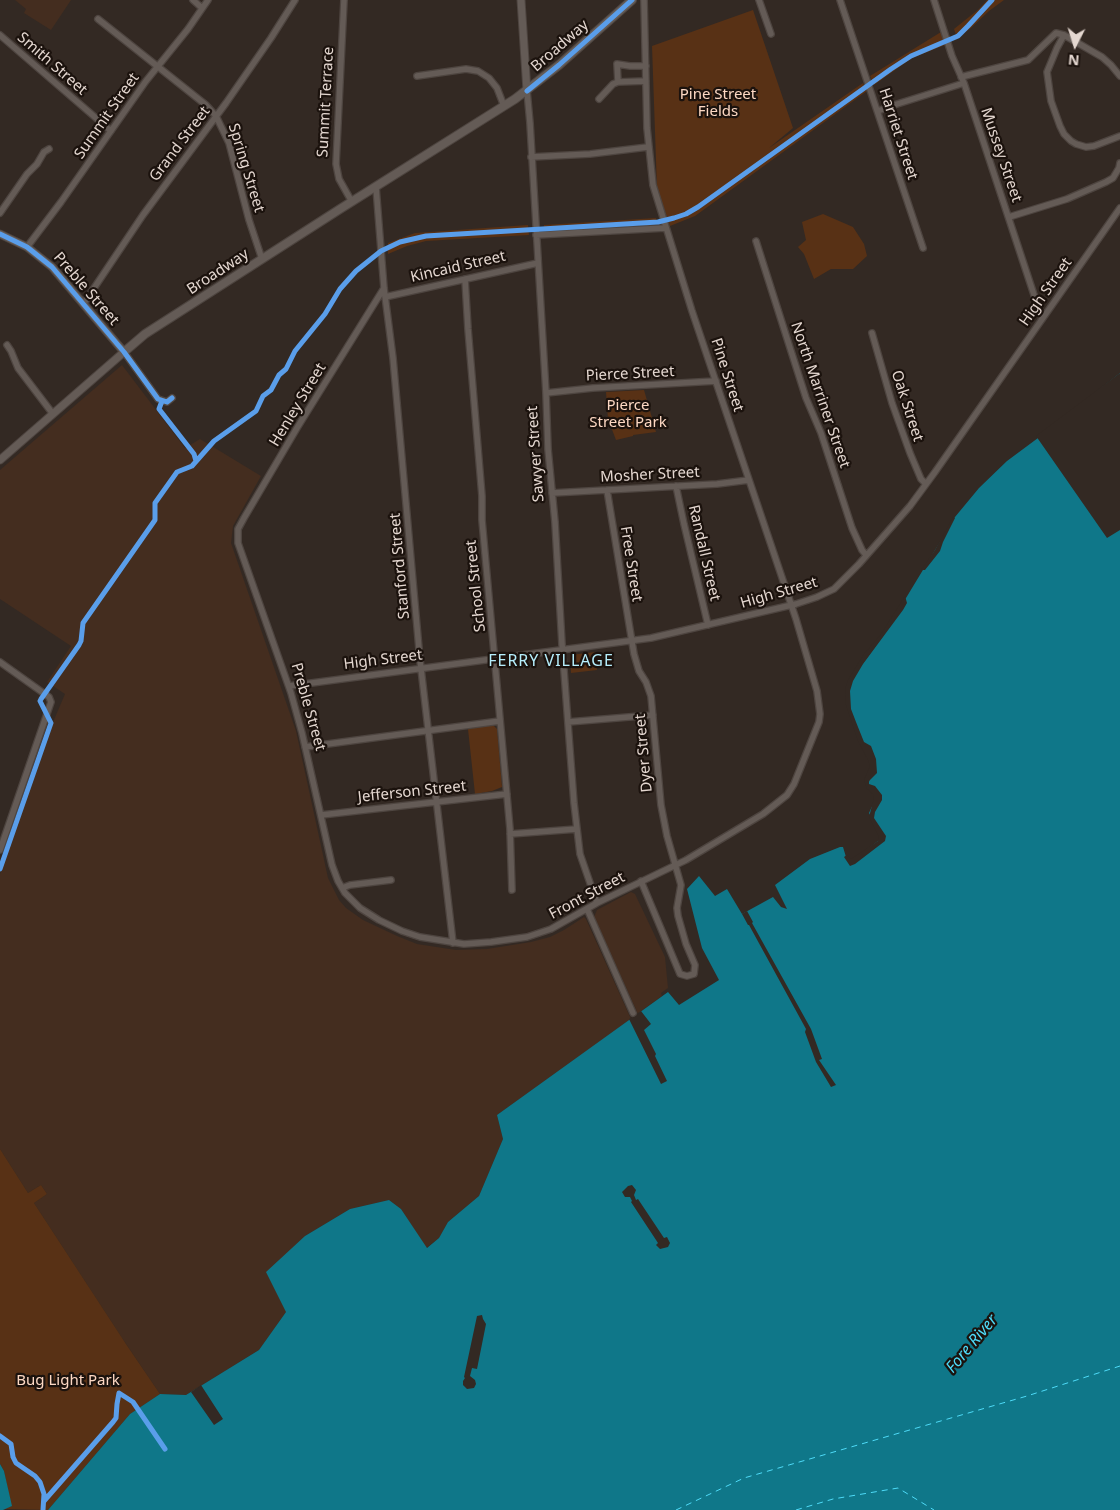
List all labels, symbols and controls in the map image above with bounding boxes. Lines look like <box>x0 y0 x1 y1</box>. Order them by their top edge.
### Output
street label: Broadway <box>528 16 592 76</box>
north arrow <box>1050 20 1100 70</box>
street label: Smith Street <box>13 29 91 99</box>
street label: Summit Terrace <box>314 46 338 158</box>
text: N <box>1067 50 1080 70</box>
street label: Summit Street <box>71 70 143 162</box>
park label: Pine Street Fields <box>680 86 756 121</box>
street label: Harriet Street <box>875 86 921 182</box>
street label: Grand Street <box>146 103 214 185</box>
street label: Mussey Street <box>976 105 1026 205</box>
street label: Spring Street <box>224 121 268 215</box>
street label: Broadway <box>184 245 252 299</box>
street label: Kincaid Street <box>409 247 507 287</box>
street label: Preble Street <box>49 249 123 329</box>
street label: High Street <box>1016 254 1076 330</box>
street label: North Marriner Street <box>787 320 853 470</box>
street label: Pine Street <box>707 336 747 414</box>
street label: Henley Street <box>266 360 330 450</box>
street label: Pierce Street <box>585 363 675 385</box>
street label: Oak Street <box>887 368 927 444</box>
park label: Pierce Street Park <box>589 397 667 432</box>
street label: Sawyer Street <box>524 405 548 503</box>
street label: Mosher Street <box>600 463 700 487</box>
street label: Randall Street <box>684 503 724 603</box>
street label: Stanford Street <box>386 512 414 620</box>
street label: Free Street <box>616 525 646 603</box>
street label: School Street <box>462 539 490 633</box>
street label: High Street <box>738 573 820 613</box>
street label: High Street <box>343 646 423 674</box>
district label: FERRY VILLAGE <box>487 651 615 671</box>
street label: Preble Street <box>287 661 329 753</box>
street label: Dyer Street <box>632 713 656 793</box>
street label: Jefferson Street <box>357 777 467 807</box>
street label: Front Street <box>546 869 628 923</box>
water label: Fore River <box>942 1311 1002 1377</box>
park label: Bug Light Park <box>16 1372 120 1390</box>

